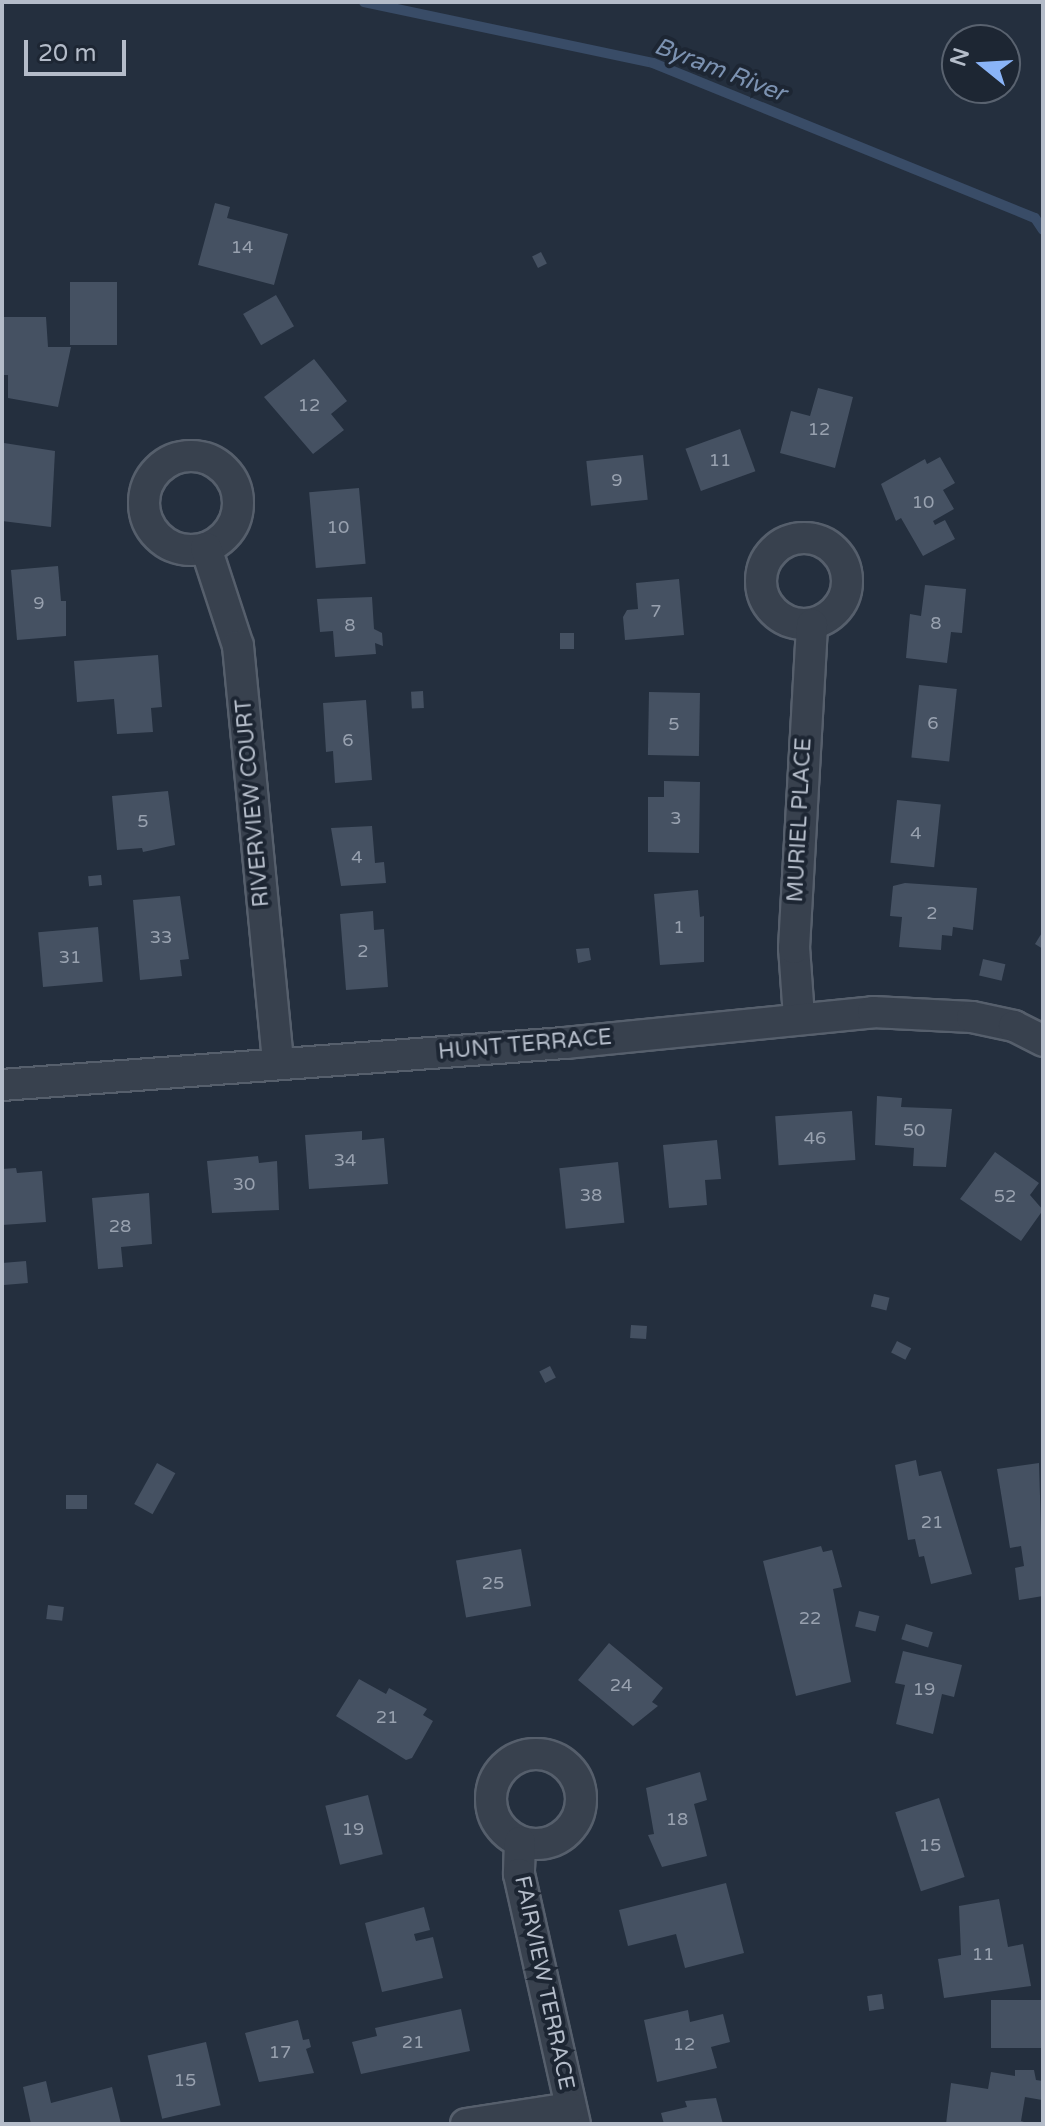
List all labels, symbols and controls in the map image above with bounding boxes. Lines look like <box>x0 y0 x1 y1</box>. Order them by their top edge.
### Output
scale bar <box>28 24 130 74</box>
north arrow <box>941 24 1021 104</box>
water label: Byram River <box>650 32 790 108</box>
text: 20 m <box>38 39 96 68</box>
text: N <box>945 45 975 70</box>
house number: 14 <box>231 236 253 258</box>
house number: 12 <box>298 394 320 416</box>
house number: 12 <box>808 418 830 440</box>
house number: 11 <box>709 449 731 471</box>
house number: 9 <box>611 469 623 491</box>
house number: 10 <box>912 491 934 513</box>
house number: 10 <box>327 516 349 538</box>
house number: 9 <box>33 592 45 614</box>
house number: 7 <box>650 600 662 622</box>
house number: 8 <box>930 612 942 634</box>
house number: 8 <box>344 614 356 636</box>
street label: RIVERVIEW COURT <box>231 698 275 908</box>
house number: 6 <box>927 712 939 734</box>
house number: 5 <box>668 713 680 735</box>
house number: 6 <box>342 729 354 751</box>
street label: MURIEL PLACE <box>783 737 817 903</box>
house number: 3 <box>670 807 682 829</box>
house number: 5 <box>137 810 149 832</box>
house number: 4 <box>910 822 922 844</box>
house number: 4 <box>351 846 363 868</box>
house number: 2 <box>926 902 938 924</box>
house number: 1 <box>673 916 685 938</box>
house number: 33 <box>150 926 172 948</box>
house number: 2 <box>357 940 369 962</box>
house number: 31 <box>59 946 81 968</box>
street label: HUNT TERRACE <box>437 1024 613 1066</box>
house number: 50 <box>903 1119 925 1141</box>
house number: 46 <box>804 1127 826 1149</box>
house number: 34 <box>334 1149 356 1171</box>
house number: 30 <box>233 1173 255 1195</box>
house number: 38 <box>580 1184 602 1206</box>
house number: 52 <box>994 1185 1016 1207</box>
house number: 28 <box>109 1215 131 1237</box>
house number: 21 <box>921 1511 943 1533</box>
house number: 25 <box>482 1572 504 1594</box>
house number: 22 <box>799 1607 821 1629</box>
house number: 24 <box>610 1674 632 1696</box>
house number: 19 <box>913 1678 935 1700</box>
house number: 21 <box>376 1706 398 1728</box>
house number: 18 <box>666 1808 688 1830</box>
house number: 19 <box>342 1818 364 1840</box>
house number: 15 <box>919 1834 941 1856</box>
street label: FAIRVIEW TERRACE <box>508 1873 580 2093</box>
house number: 11 <box>972 1943 994 1965</box>
house number: 21 <box>402 2031 424 2053</box>
house number: 12 <box>673 2033 695 2055</box>
house number: 17 <box>269 2041 291 2063</box>
house number: 15 <box>174 2069 196 2091</box>

